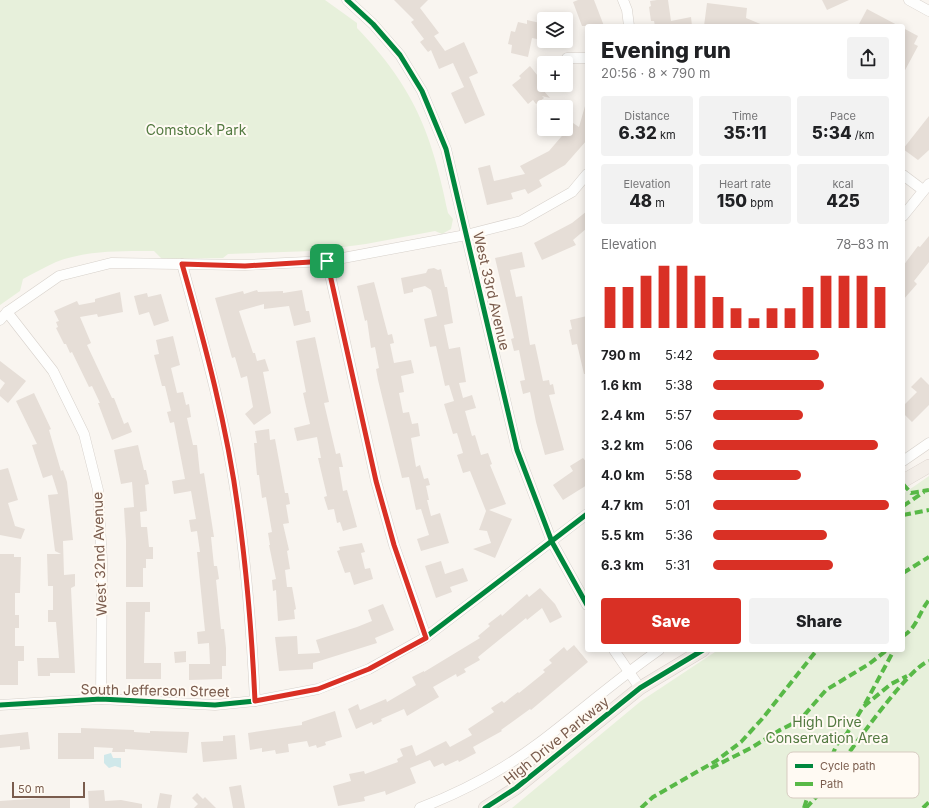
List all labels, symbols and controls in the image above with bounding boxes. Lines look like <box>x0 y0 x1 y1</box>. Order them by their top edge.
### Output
map controls <box>537 12 573 136</box>
button: layers <box>537 12 573 48</box>
text: Evening run <box>601 37 731 63</box>
button: share <box>847 37 889 79</box>
button: + <box>537 56 573 92</box>
text: 20:56 · 8 × 790 m <box>601 65 710 81</box>
button: − <box>537 100 573 136</box>
text: Distance <box>624 109 670 123</box>
text: Time <box>732 109 758 123</box>
text: Pace <box>830 109 856 123</box>
park label: Comstock Park <box>146 121 247 138</box>
text: 6.32 <box>618 123 657 143</box>
text: 35:11 <box>723 123 767 143</box>
text: 5:34 <box>812 123 852 143</box>
text: km <box>657 128 676 142</box>
text: /km <box>852 128 874 142</box>
text: Elevation <box>623 177 671 191</box>
text: Heart rate <box>719 177 771 191</box>
text: kcal <box>832 177 854 191</box>
text: 48 <box>629 191 652 211</box>
text: 150 <box>717 191 747 211</box>
text: 425 <box>826 191 860 211</box>
text: m <box>652 196 665 210</box>
text: bpm <box>747 196 773 210</box>
street label: West 33rd Avenue <box>470 230 514 352</box>
text: Elevation <box>601 236 657 252</box>
text: 78–83 m <box>836 236 889 252</box>
pin <box>310 244 344 278</box>
icon: arrive <box>316 250 338 272</box>
text: 790 m <box>601 347 641 363</box>
text: 5:42 <box>665 347 693 363</box>
text: 1.6 km <box>601 377 642 393</box>
text: 5:38 <box>665 377 693 393</box>
text: 2.4 km <box>601 407 645 423</box>
text: 5:57 <box>665 407 692 423</box>
text: 3.2 km <box>601 437 644 453</box>
text: 5:06 <box>665 437 693 453</box>
text: 4.0 km <box>601 467 645 483</box>
text: 5:58 <box>665 467 693 483</box>
street label: West 32nd Avenue <box>88 492 110 616</box>
text: 4.7 km <box>601 497 643 513</box>
text: 5:01 <box>665 497 690 513</box>
text: 5.5 km <box>601 527 644 543</box>
text: 5:36 <box>665 527 693 543</box>
text: 6.3 km <box>601 557 644 573</box>
text: 5:31 <box>665 557 690 573</box>
button: Save <box>601 598 741 644</box>
button: Share <box>749 598 889 644</box>
street label: South Jefferson Street <box>80 680 230 700</box>
street label: High Drive Parkway <box>500 692 612 788</box>
park label: High Drive Conservation Area <box>765 713 889 746</box>
legend <box>787 752 919 798</box>
text: Cycle path <box>820 759 876 773</box>
text: Path <box>820 777 843 791</box>
scale bar <box>12 780 85 799</box>
text: 50 m <box>18 782 44 796</box>

